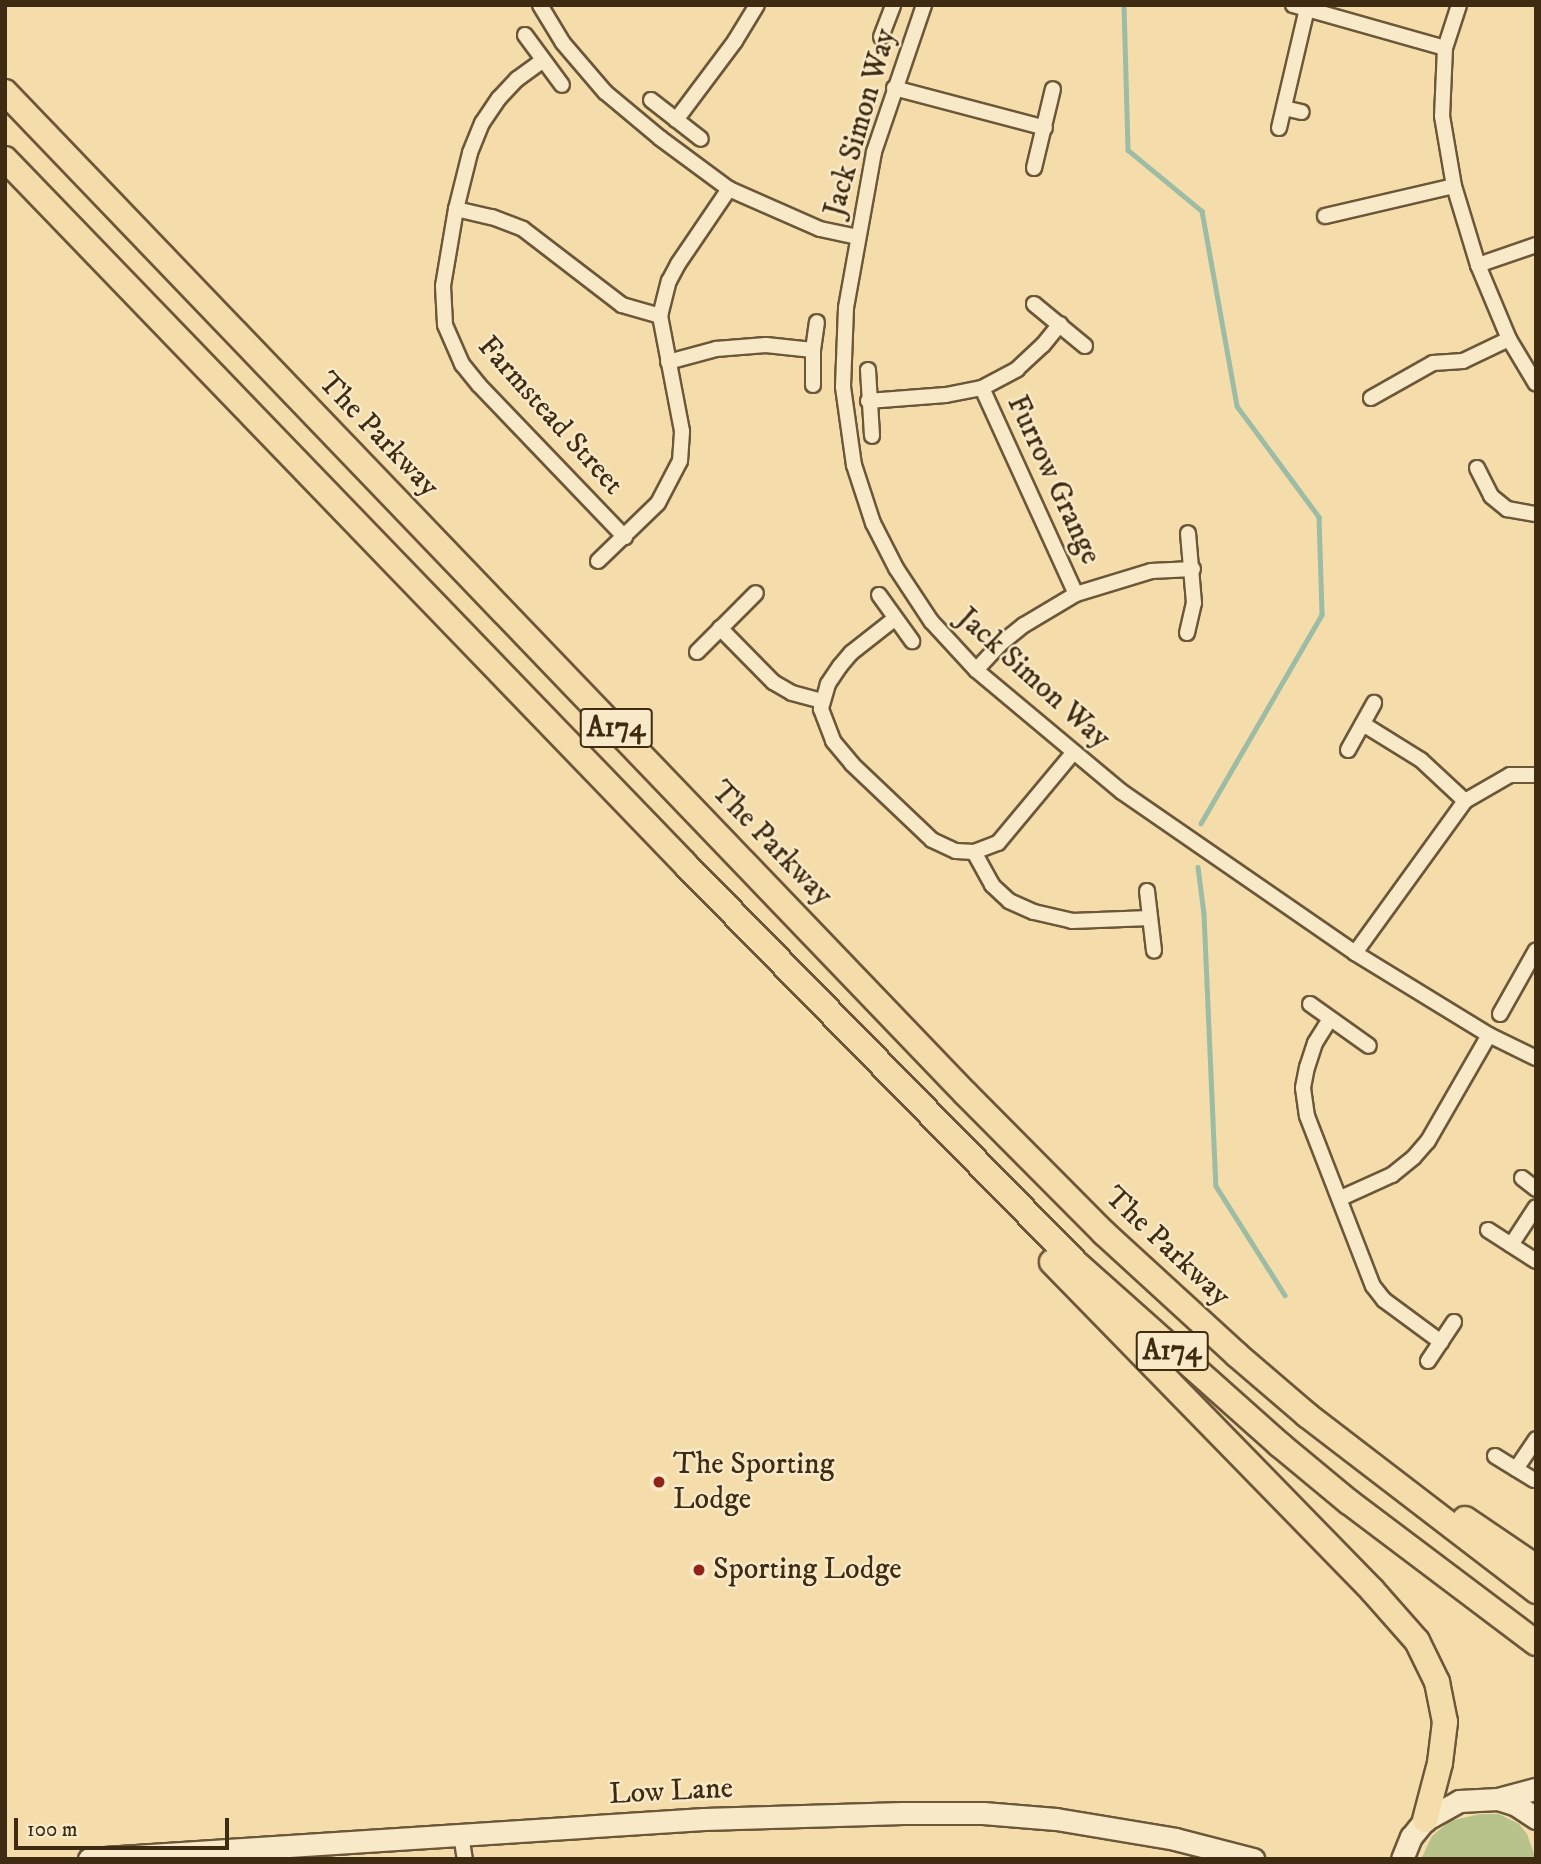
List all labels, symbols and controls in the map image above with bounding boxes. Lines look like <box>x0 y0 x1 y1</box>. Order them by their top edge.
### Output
street label: Jack Simon Way <box>817 25 905 221</box>
street label: Farmstead Street <box>469 329 631 503</box>
street label: The Parkway <box>310 365 446 505</box>
street label: Furrow Grange <box>998 390 1108 570</box>
street label: Jack Simon Way <box>949 601 1117 757</box>
road number: A174 <box>579 704 653 752</box>
street label: The Parkway <box>703 774 839 914</box>
street label: The Parkway <box>1097 1180 1237 1314</box>
road number: A174 <box>1135 1326 1209 1376</box>
place label: The Sporting Lodge <box>673 1447 834 1518</box>
marker: The Sporting Lodge <box>651 1474 667 1490</box>
place label: Sporting Lodge <box>713 1552 902 1588</box>
marker: Sporting Lodge <box>691 1562 707 1578</box>
street label: Low Lane <box>608 1771 734 1813</box>
scale bar <box>18 1804 233 1848</box>
text: 100 m <box>27 1817 78 1843</box>

